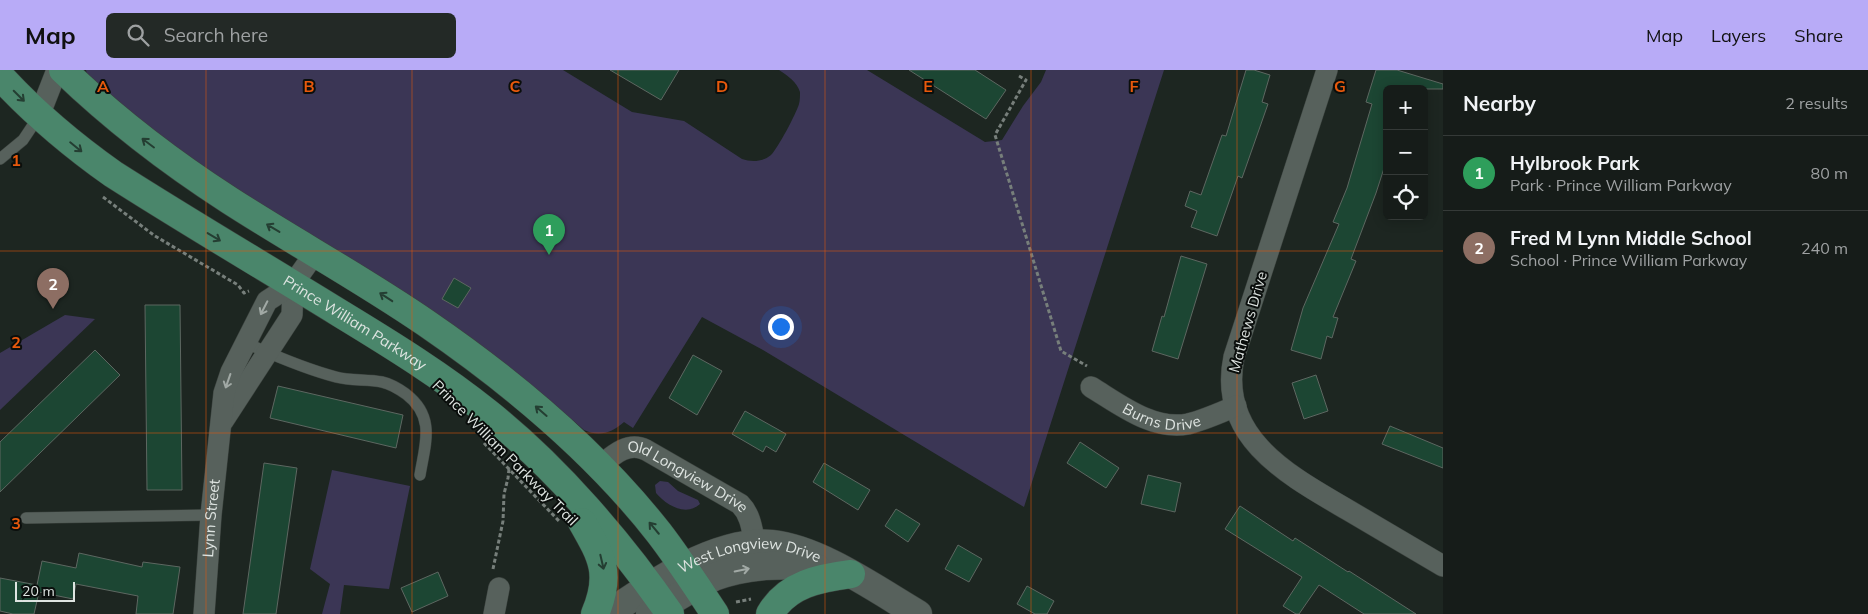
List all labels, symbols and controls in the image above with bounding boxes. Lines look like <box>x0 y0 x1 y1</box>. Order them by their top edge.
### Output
search box <box>106 13 456 58</box>
text: Map <box>25 20 76 50</box>
icon: search <box>124 21 152 49</box>
text: Search here <box>164 23 268 47</box>
text: Map <box>1646 24 1683 47</box>
text: Layers <box>1711 24 1766 47</box>
text: Share <box>1794 24 1843 47</box>
text: A <box>97 76 109 96</box>
text: B <box>303 76 315 96</box>
text: C <box>510 76 521 96</box>
text: D <box>716 76 728 96</box>
text: E <box>923 76 933 96</box>
text: F <box>1129 76 1139 96</box>
text: G <box>1334 76 1346 96</box>
map controls <box>1383 85 1428 220</box>
button: + <box>1383 85 1428 130</box>
one-way arrow <box>13 90 25 103</box>
text: Nearby <box>1463 90 1536 116</box>
text: 2 results <box>1785 93 1848 113</box>
button: − <box>1383 130 1428 175</box>
one-way arrow <box>141 138 155 148</box>
one-way arrow <box>69 142 82 153</box>
text: 1 <box>11 150 21 170</box>
text: Hylbrook Park <box>1510 151 1639 175</box>
text: 1 <box>1474 163 1484 183</box>
text: 80 m <box>1811 163 1848 183</box>
button: locate <box>1383 175 1428 220</box>
text: Park · Prince William Parkway <box>1510 175 1732 195</box>
pin: 1 <box>533 214 565 255</box>
one-way arrow <box>266 222 280 232</box>
text: Fred M Lynn Middle School <box>1510 226 1752 250</box>
one-way arrow <box>207 232 221 242</box>
text: 2 <box>1474 238 1484 258</box>
text: 240 m <box>1801 238 1848 258</box>
text: School · Prince William Parkway <box>1510 250 1747 270</box>
pin: 2 <box>37 268 69 309</box>
street label: Mathews Drive <box>1224 269 1271 375</box>
street label: Prince William Parkway <box>280 271 430 374</box>
one-way arrow <box>379 292 393 302</box>
one-way arrow <box>259 301 269 316</box>
your location <box>768 314 794 340</box>
text: 2 <box>11 332 21 352</box>
one-way arrow <box>223 373 232 389</box>
street label: Prince William Parkway Trail <box>429 376 582 529</box>
street label: Burns Drive <box>1119 399 1203 434</box>
one-way arrow <box>535 405 548 416</box>
street label: Old Longview Drive <box>627 437 753 516</box>
street label: Lynn Street <box>198 478 224 558</box>
text: 3 <box>11 513 21 533</box>
one-way arrow <box>648 521 660 534</box>
street label: West Longview Drive <box>675 533 824 577</box>
one-way arrow <box>598 553 607 569</box>
one-way arrow <box>734 565 750 574</box>
scale bar <box>15 579 75 602</box>
text: 20 m <box>22 582 55 600</box>

